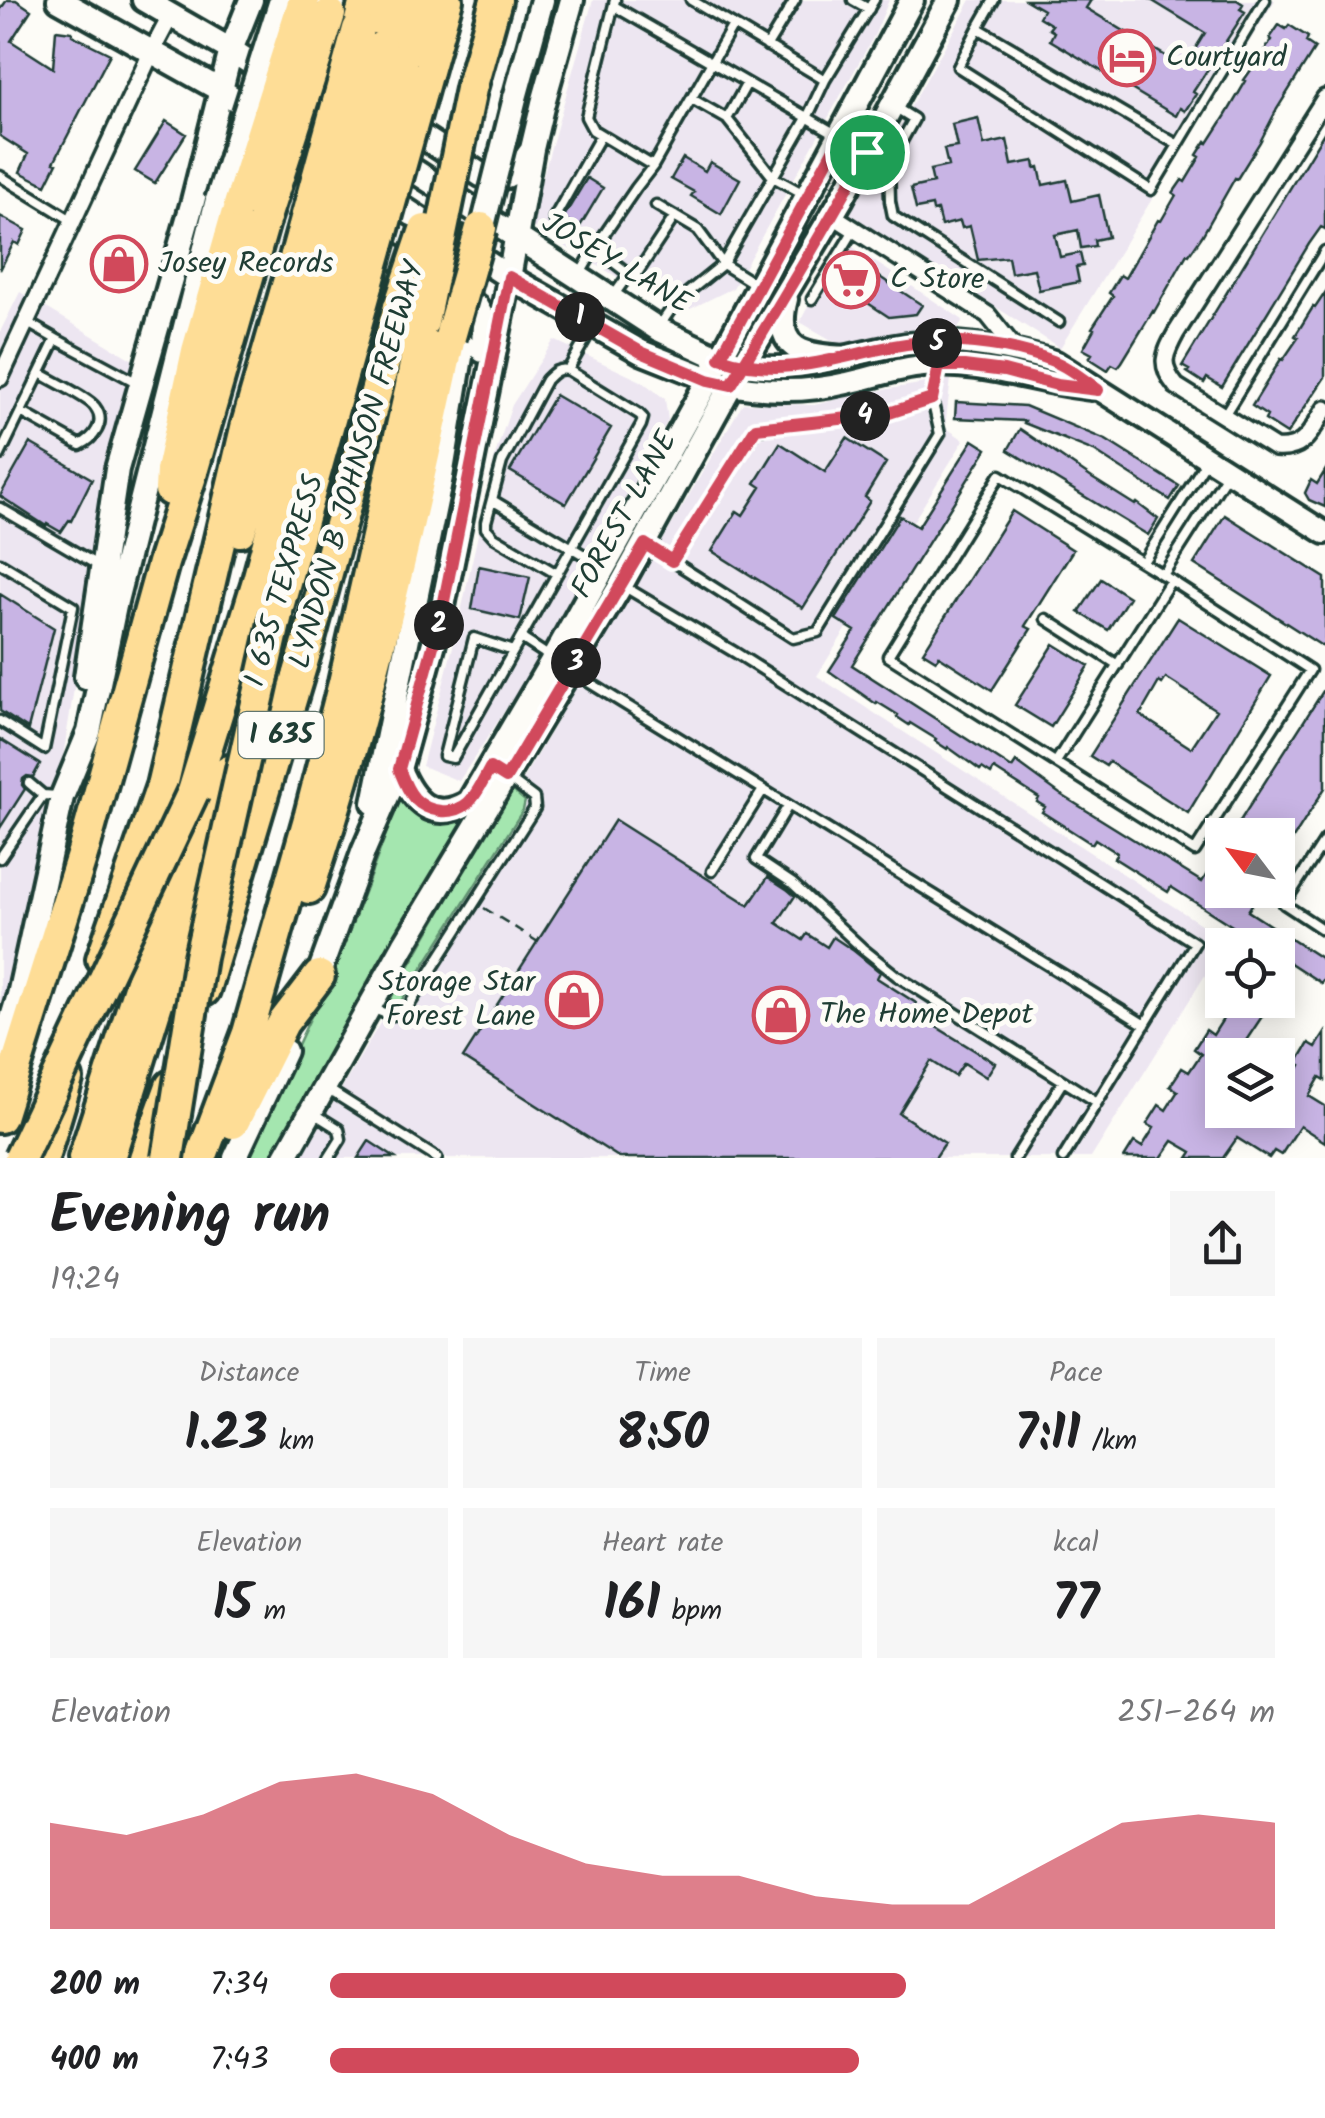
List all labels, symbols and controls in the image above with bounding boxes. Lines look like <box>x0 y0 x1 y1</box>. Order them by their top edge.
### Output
hotel icon: Courtyard <box>1097 28 1157 88</box>
place label: Courtyard <box>1166 34 1288 82</box>
pin <box>825 110 910 195</box>
icon: arrive <box>840 125 895 180</box>
street label: JOSEY LANE <box>532 200 701 328</box>
shop icon: Josey Records <box>89 234 149 294</box>
place label: Josey Records <box>158 240 334 288</box>
supermarket icon: C Store <box>821 250 881 310</box>
street label: LYNDON B JOHNSON FREEWAY <box>277 254 440 674</box>
place label: C Store <box>890 256 985 304</box>
pin: 1 <box>555 292 605 342</box>
text: 1 <box>576 294 584 339</box>
pin: 5 <box>912 318 962 368</box>
text: 5 <box>930 320 944 365</box>
pin: 4 <box>840 391 890 441</box>
text: 4 <box>857 393 873 438</box>
street label: FOREST LANE <box>559 421 692 608</box>
street label: I 635 TEXPRESS <box>232 469 338 693</box>
pin: 2 <box>414 600 464 650</box>
text: 2 <box>431 602 447 647</box>
pin: 3 <box>551 638 601 688</box>
text: 3 <box>568 640 584 685</box>
road number: I 635 <box>238 712 324 758</box>
north arrow <box>1205 818 1295 908</box>
map controls <box>1205 818 1295 1128</box>
button: locate <box>1205 928 1295 1018</box>
place label: Storage Star Forest Lane <box>379 959 537 1041</box>
shop icon: Storage Star Forest Lane <box>544 970 604 1030</box>
shop icon: The Home Depot <box>751 985 811 1045</box>
place label: The Home Depot <box>820 991 1034 1039</box>
button: layers <box>1205 1038 1295 1128</box>
text: Evening run <box>50 1174 330 1261</box>
button: share <box>1170 1191 1275 1296</box>
text: 19:24 <box>50 1255 120 1306</box>
text: Distance <box>199 1351 299 1396</box>
text: Time <box>634 1351 691 1396</box>
text: Pace <box>1049 1351 1103 1396</box>
text: 1.23 <box>184 1396 268 1476</box>
text: 8:50 <box>616 1396 709 1476</box>
text: 7:11 <box>1014 1396 1081 1476</box>
text: km <box>268 1419 314 1464</box>
text: /km <box>1081 1419 1137 1464</box>
text: Elevation <box>196 1521 302 1566</box>
text: Heart rate <box>602 1521 723 1566</box>
text: kcal <box>1053 1521 1099 1566</box>
text: 15 <box>212 1566 253 1646</box>
text: 161 <box>603 1566 660 1646</box>
text: 77 <box>1052 1566 1099 1646</box>
text: m <box>253 1589 286 1634</box>
text: bpm <box>660 1589 722 1634</box>
text: Elevation <box>50 1688 171 1739</box>
text: 251–264 m <box>1117 1688 1275 1739</box>
text: 200 m <box>50 1960 140 2011</box>
text: 7:34 <box>210 1960 269 2011</box>
text: 400 m <box>50 2035 139 2086</box>
text: 7:43 <box>210 2035 269 2086</box>

